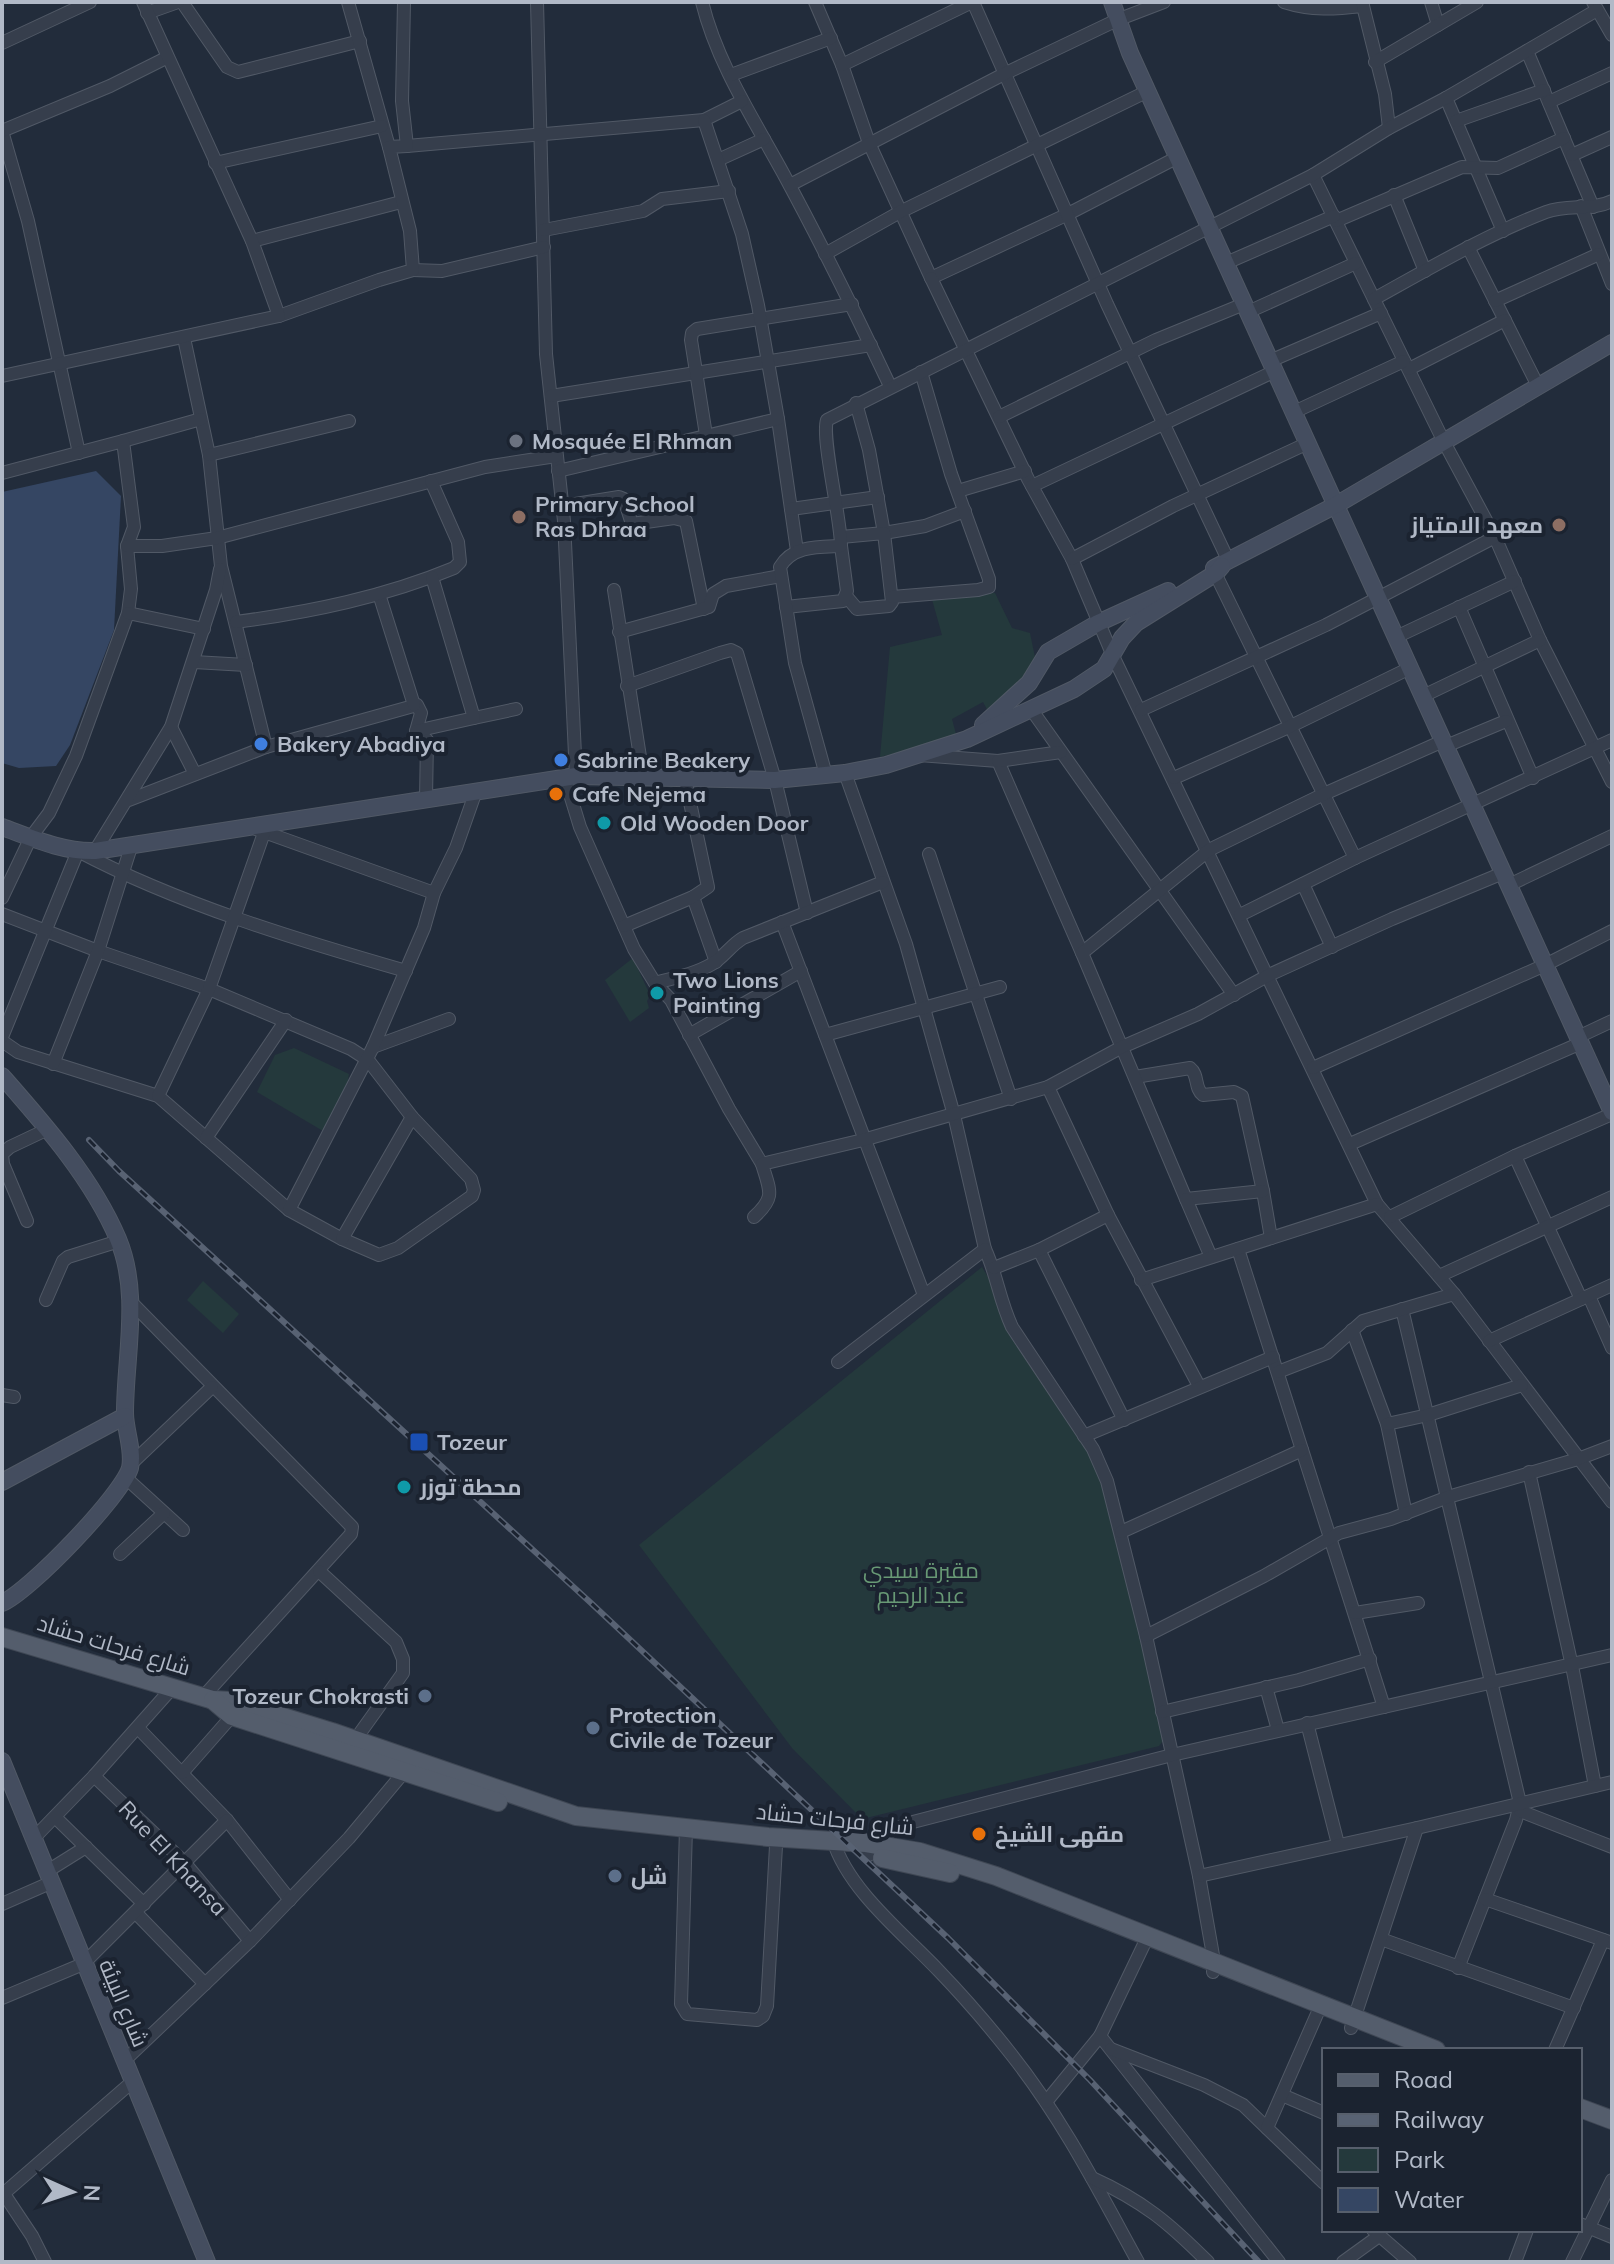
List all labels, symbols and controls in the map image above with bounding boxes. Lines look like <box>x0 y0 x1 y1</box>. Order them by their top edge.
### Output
place label: Mosquée El Rhman <box>532 427 732 455</box>
marker: Mosquée El Rhman <box>507 432 525 450</box>
place label: Primary School Ras Dhraa <box>535 490 695 543</box>
marker: Primary School Ras Dhraa <box>510 508 528 526</box>
place label: معهد الامتياز <box>1410 511 1543 539</box>
marker: معهد الامتياز <box>1550 516 1568 534</box>
place label: Bakery Abadiya <box>277 730 446 758</box>
marker: Bakery Abadiya <box>252 735 270 753</box>
place label: Sabrine Beakery <box>577 746 750 774</box>
marker: Sabrine Beakery <box>552 751 570 769</box>
place label: Cafe Nejema <box>572 780 706 808</box>
marker: Cafe Nejema <box>547 785 565 803</box>
place label: Old Wooden Door <box>620 809 809 837</box>
marker: Old Wooden Door <box>595 814 613 832</box>
place label: Two Lions Painting <box>673 966 779 1019</box>
marker: Two Lions Painting <box>648 984 666 1002</box>
place label: Tozeur <box>437 1428 507 1456</box>
marker: Tozeur <box>408 1431 430 1453</box>
place label: محطة توزر <box>419 1473 521 1501</box>
marker: محطة توزر <box>395 1478 413 1496</box>
park label: مقبرة سيدي عبد الرحيم <box>863 1556 979 1611</box>
street label: شارع فرحات حشاد <box>34 1608 194 1682</box>
place label: Tozeur Chokrasti <box>232 1682 409 1710</box>
marker: Tozeur Chokrasti <box>416 1687 434 1705</box>
place label: Protection Civile de Tozeur <box>609 1701 773 1754</box>
marker: Protection Civile de Tozeur <box>584 1719 602 1737</box>
street label: Rue El Khansa <box>113 1795 233 1921</box>
street label: شارع فرحات حشاد <box>755 1797 915 1842</box>
place label: مقهى الشيخ <box>995 1820 1124 1849</box>
marker: مقهى الشيخ <box>970 1825 988 1843</box>
place label: شل <box>631 1862 667 1890</box>
marker: شل <box>606 1867 624 1885</box>
street label: شارع البيئة <box>92 1955 155 2051</box>
legend <box>1322 2048 1582 2232</box>
text: Road <box>1394 2064 1453 2094</box>
text: Railway <box>1394 2104 1484 2134</box>
text: Park <box>1394 2144 1445 2174</box>
north arrow <box>32 2152 112 2232</box>
text: N <box>78 2184 106 2202</box>
text: Water <box>1394 2184 1464 2214</box>

